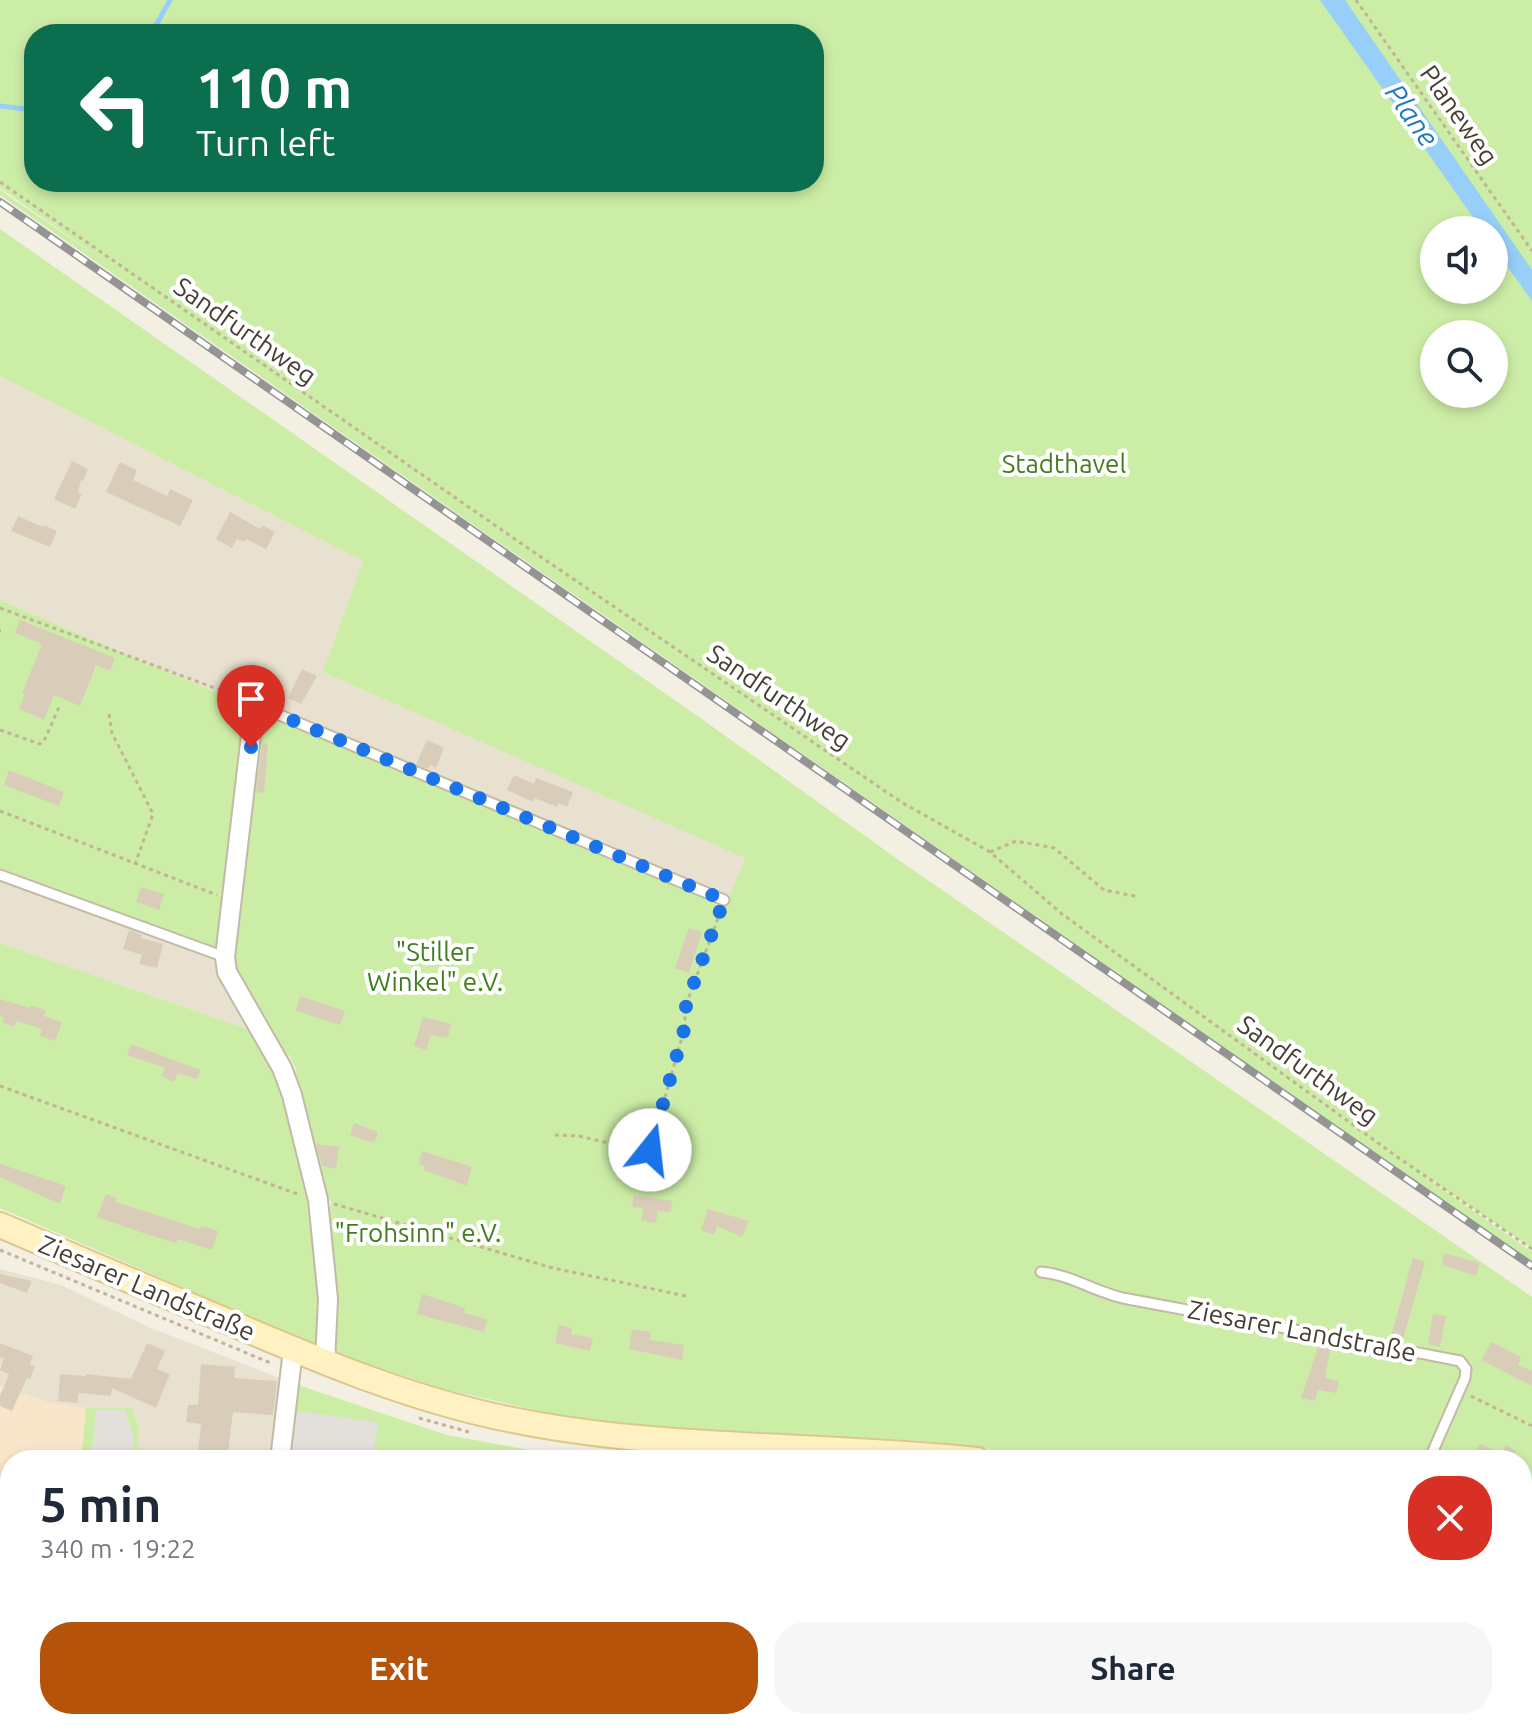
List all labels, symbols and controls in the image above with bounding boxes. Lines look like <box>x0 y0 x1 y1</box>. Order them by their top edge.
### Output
icon: left <box>64 56 168 160</box>
text: 110 m <box>196 56 352 119</box>
street label: Planeweg <box>1415 60 1504 170</box>
water label: Plane <box>1380 78 1445 152</box>
text: Turn left <box>196 122 335 163</box>
map controls <box>1420 216 1508 408</box>
button: sound <box>1420 216 1508 304</box>
street label: Sandfurthweg <box>169 271 322 390</box>
button: search <box>1420 320 1508 408</box>
park label: Stadthavel <box>1002 449 1126 478</box>
street label: Sandfurthweg <box>702 638 856 755</box>
pin <box>217 665 285 747</box>
icon: arrive <box>229 677 273 721</box>
park label: "Stiller Winkel" e.V. <box>367 937 503 996</box>
street label: Sandfurthweg <box>1233 1009 1384 1130</box>
position arrow <box>608 1108 692 1192</box>
park label: "Frohsinn" e.V. <box>335 1218 501 1247</box>
street label: Ziesarer Landstraße <box>35 1229 259 1346</box>
street label: Ziesarer Landstraße <box>1186 1294 1419 1367</box>
button: close <box>1408 1476 1492 1560</box>
text: 5 min <box>40 1477 161 1531</box>
text: 340 m · 19:22 <box>40 1534 196 1563</box>
button: Exit <box>40 1622 758 1714</box>
button: Share <box>774 1622 1492 1714</box>

